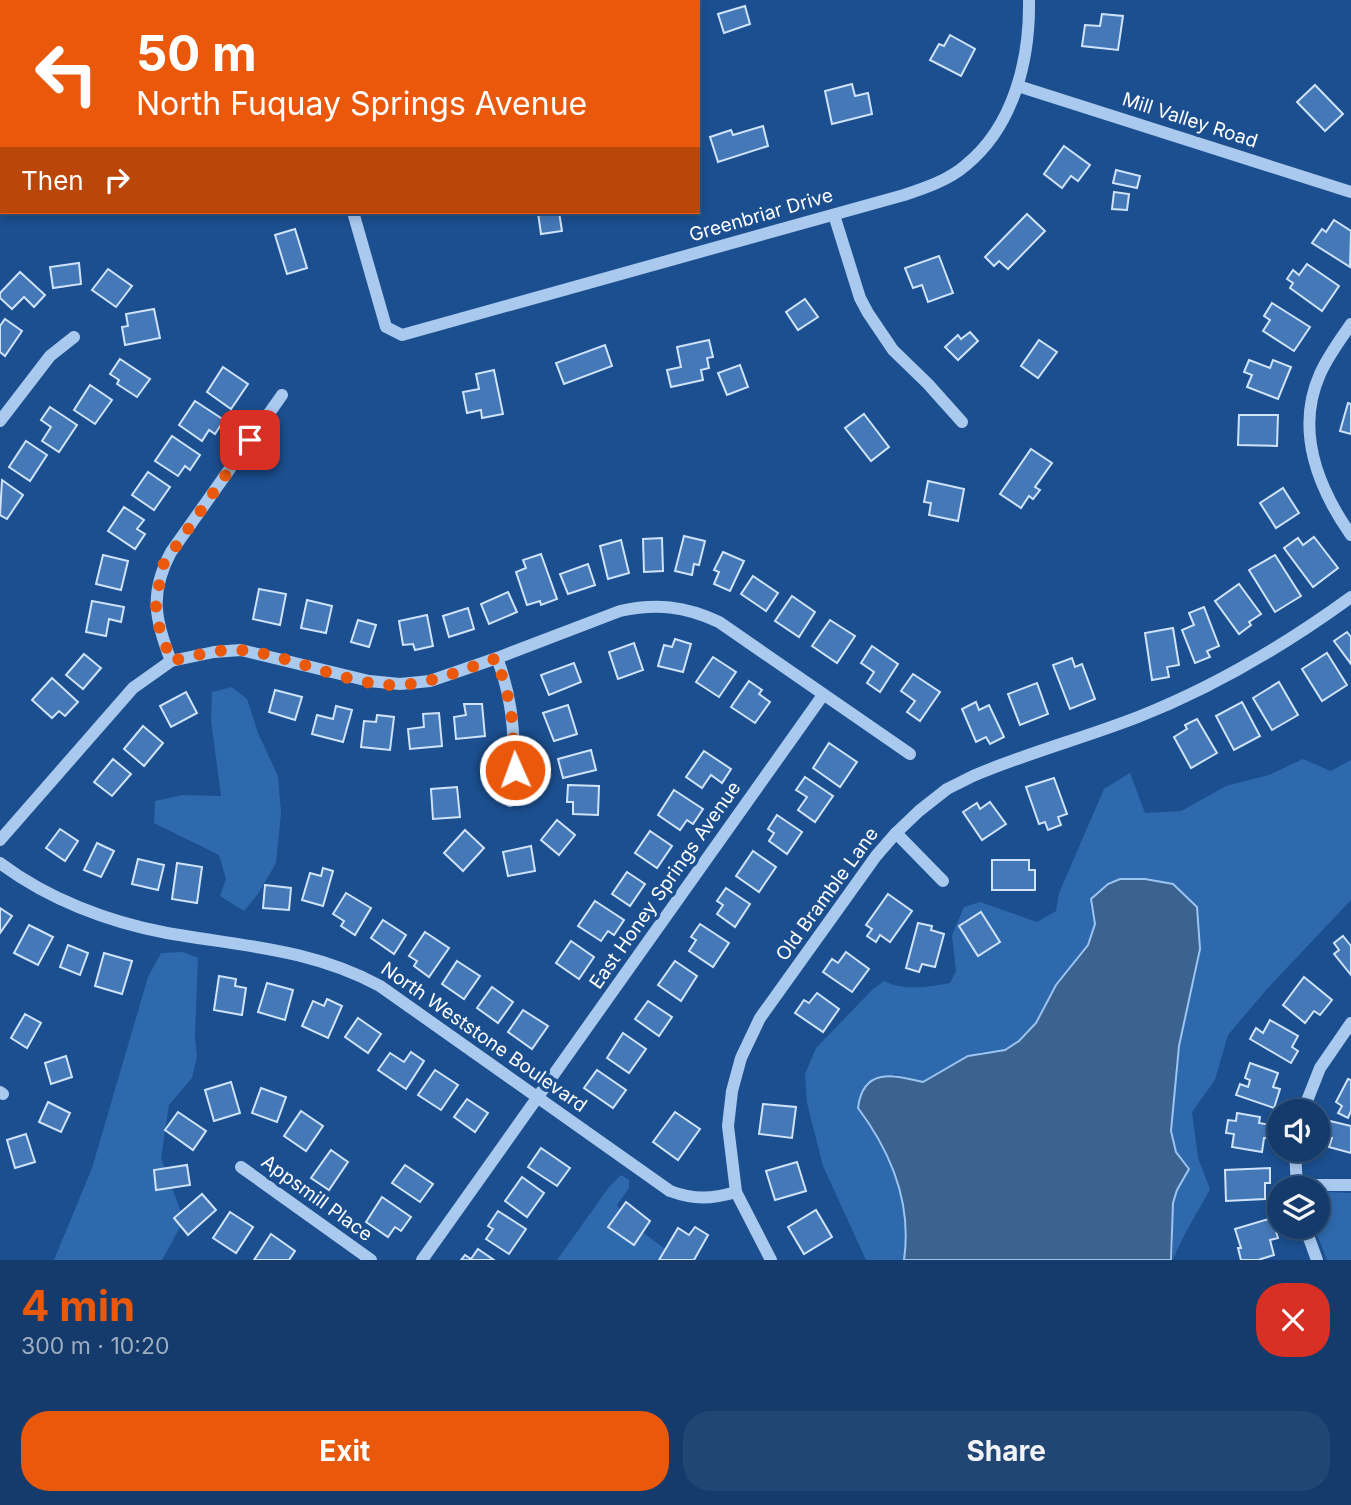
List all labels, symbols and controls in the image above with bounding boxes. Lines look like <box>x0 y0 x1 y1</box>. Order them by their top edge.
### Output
text: 50 m <box>136 24 257 83</box>
icon: left <box>21 28 112 119</box>
text: North Fuquay Springs Avenue <box>136 84 587 123</box>
street label: Mill Valley Road <box>1119 87 1261 153</box>
icon: right <box>98 161 136 199</box>
text: Then <box>21 165 84 196</box>
street label: Greenbriar Drive <box>687 183 835 247</box>
pin <box>220 410 280 470</box>
icon: arrive <box>231 421 269 459</box>
position arrow <box>478 733 552 807</box>
street label: East Honey Springs Avenue <box>584 777 746 993</box>
street label: Old Bramble Lane <box>771 823 883 965</box>
street label: North Weststone Boulevard <box>377 957 591 1117</box>
map controls <box>1267 1099 1330 1239</box>
button: sound <box>1267 1099 1330 1162</box>
street label: Appsmill Place <box>257 1150 377 1246</box>
button: layers <box>1267 1176 1330 1239</box>
text: 4 min <box>21 1280 135 1331</box>
button: close <box>1256 1283 1330 1357</box>
text: 300 m · 10:20 <box>21 1332 169 1360</box>
button: Exit <box>21 1411 669 1491</box>
button: Share <box>683 1411 1330 1491</box>

